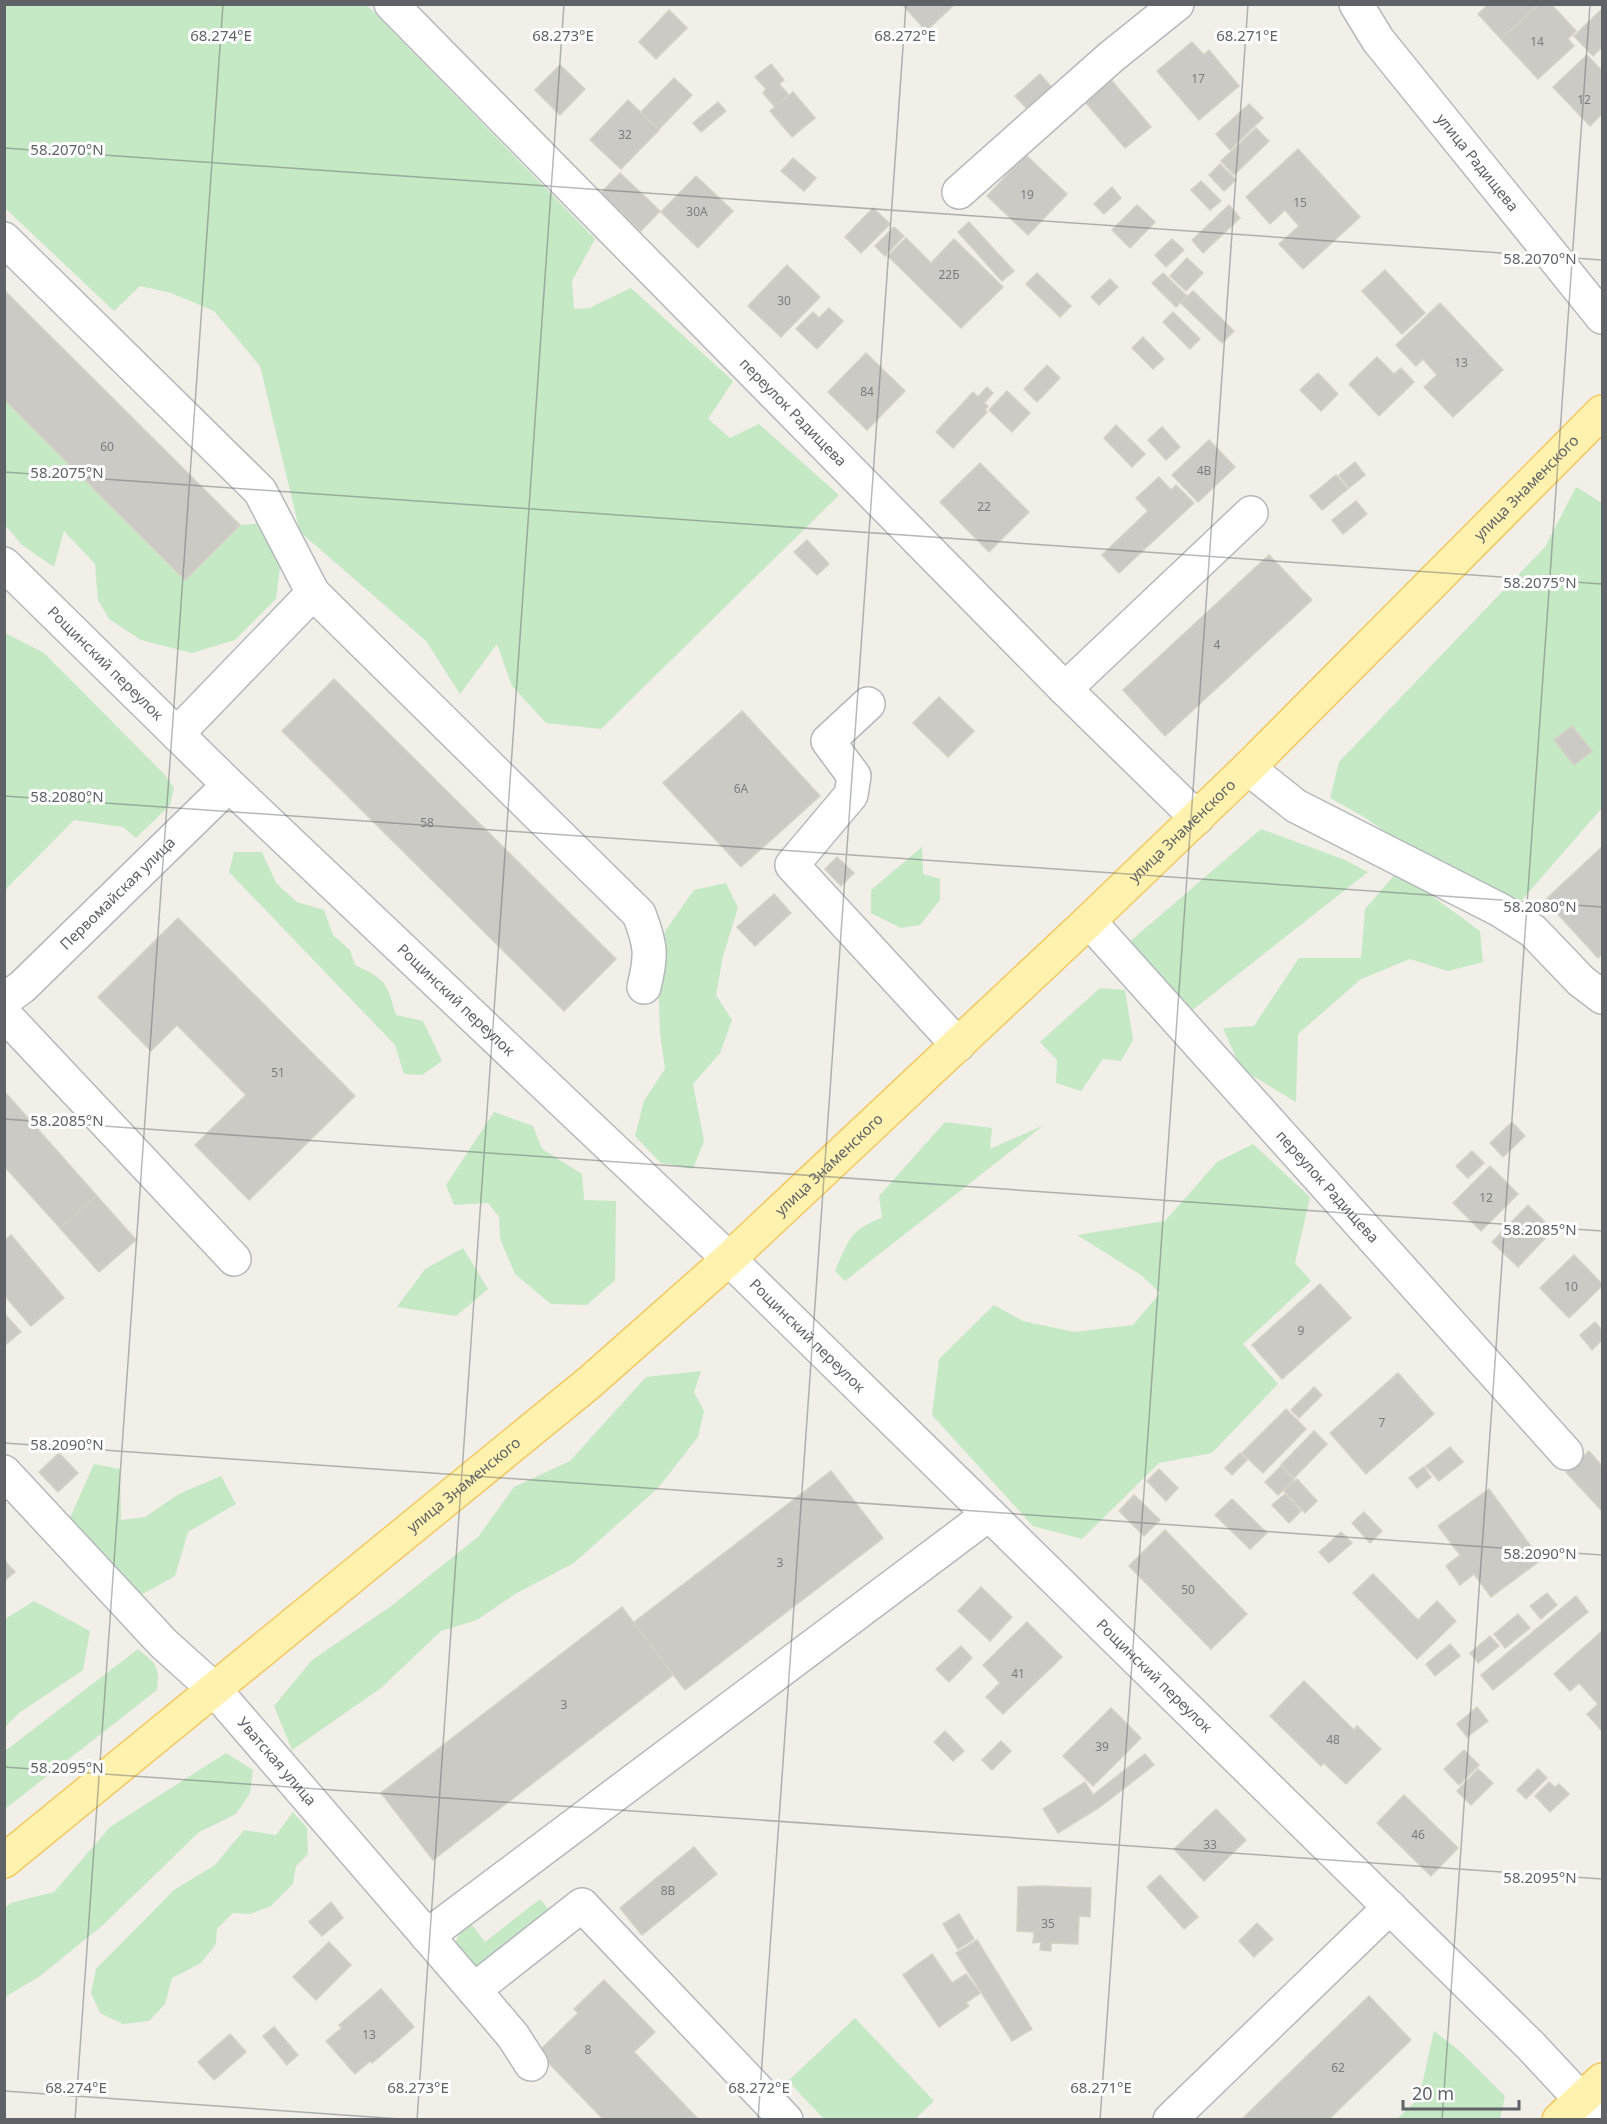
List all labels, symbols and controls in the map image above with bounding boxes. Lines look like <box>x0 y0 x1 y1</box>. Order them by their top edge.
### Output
text: 68.274°E <box>190 25 252 45</box>
text: 68.273°E <box>532 25 594 45</box>
text: 68.272°E <box>874 25 936 45</box>
text: 68.271°E <box>1216 25 1278 45</box>
house number: 14 <box>1530 33 1544 50</box>
house number: 17 <box>1191 70 1205 87</box>
house number: 12 <box>1577 91 1591 108</box>
street label: улица Радищева <box>1432 109 1524 215</box>
house number: 32 <box>618 126 632 143</box>
text: 58.2070°N <box>30 139 104 159</box>
house number: 19 <box>1020 186 1034 203</box>
house number: 15 <box>1293 194 1307 211</box>
house number: 30А <box>686 203 708 220</box>
text: 58.2070°N <box>1503 248 1577 268</box>
house number: 22Б <box>938 266 960 283</box>
house number: 30 <box>777 292 791 309</box>
street label: переулок Радищева <box>736 353 852 470</box>
house number: 13 <box>1454 354 1468 371</box>
house number: 84 <box>860 383 874 400</box>
street label: улица Знаменского <box>1469 430 1583 544</box>
house number: 60 <box>100 438 114 455</box>
text: 58.2075°N <box>30 462 104 482</box>
house number: 4В <box>1197 462 1212 479</box>
house number: 22 <box>977 498 991 515</box>
text: 58.2075°N <box>1503 572 1577 592</box>
street label: Рощинский переулок <box>44 601 168 724</box>
house number: 4 <box>1214 636 1221 653</box>
street label: улица Знаменского <box>1124 774 1240 886</box>
house number: 6А <box>734 780 749 797</box>
text: 58.2080°N <box>30 786 104 806</box>
house number: 58 <box>420 814 434 831</box>
street label: Первомайская улица <box>55 832 179 954</box>
text: 58.2080°N <box>1503 896 1577 916</box>
street label: Рощинский переулок <box>394 939 520 1060</box>
house number: 51 <box>271 1064 285 1081</box>
street label: улица Знаменского <box>770 1109 887 1220</box>
text: 58.2085°N <box>30 1110 104 1130</box>
street label: переулок Радищева <box>1272 1126 1384 1247</box>
house number: 12 <box>1479 1189 1493 1206</box>
text: 58.2085°N <box>1503 1219 1577 1239</box>
street label: Рощинский переулок <box>746 1274 870 1396</box>
house number: 10 <box>1564 1278 1578 1295</box>
house number: 9 <box>1298 1322 1305 1339</box>
house number: 7 <box>1379 1414 1386 1431</box>
street label: улица Знаменского <box>402 1432 524 1537</box>
text: 58.2090°N <box>30 1434 104 1454</box>
text: 58.2090°N <box>1503 1543 1577 1563</box>
house number: 3 <box>777 1554 784 1571</box>
house number: 50 <box>1181 1581 1195 1598</box>
street label: Рощинский переулок <box>1093 1614 1217 1737</box>
house number: 41 <box>1011 1665 1025 1682</box>
house number: 3 <box>561 1696 568 1713</box>
street label: Уватская улица <box>233 1712 321 1809</box>
house number: 48 <box>1326 1731 1340 1748</box>
house number: 39 <box>1095 1738 1109 1755</box>
text: 58.2095°N <box>30 1757 104 1777</box>
house number: 46 <box>1411 1826 1425 1843</box>
house number: 33 <box>1203 1836 1217 1853</box>
text: 58.2095°N <box>1503 1867 1577 1887</box>
house number: 8В <box>661 1882 676 1899</box>
house number: 35 <box>1041 1915 1055 1932</box>
house number: 13 <box>362 2026 376 2043</box>
house number: 8 <box>585 2041 592 2058</box>
house number: 62 <box>1331 2059 1345 2076</box>
scale bar <box>1403 2073 1518 2111</box>
text: 68.274°E <box>45 2077 107 2097</box>
text: 68.273°E <box>387 2077 449 2097</box>
text: 68.272°E <box>728 2077 790 2097</box>
text: 68.271°E <box>1070 2077 1132 2097</box>
text: 20 m <box>1412 2081 1454 2105</box>

